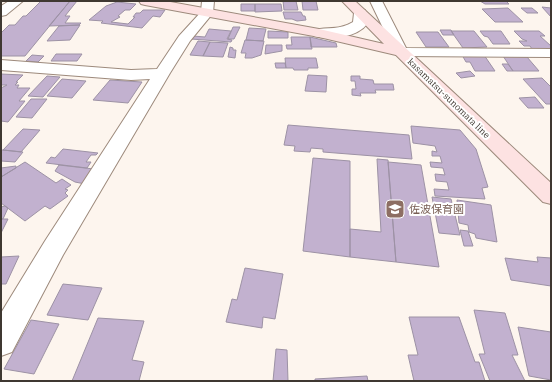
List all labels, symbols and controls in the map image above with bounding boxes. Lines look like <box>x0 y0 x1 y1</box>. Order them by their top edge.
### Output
street label: kasamatsu-sunomata line <box>406 56 493 140</box>
school or university icon: 佐波保育園 <box>384 198 406 220</box>
place label: 佐波保育園 <box>409 202 464 216</box>

